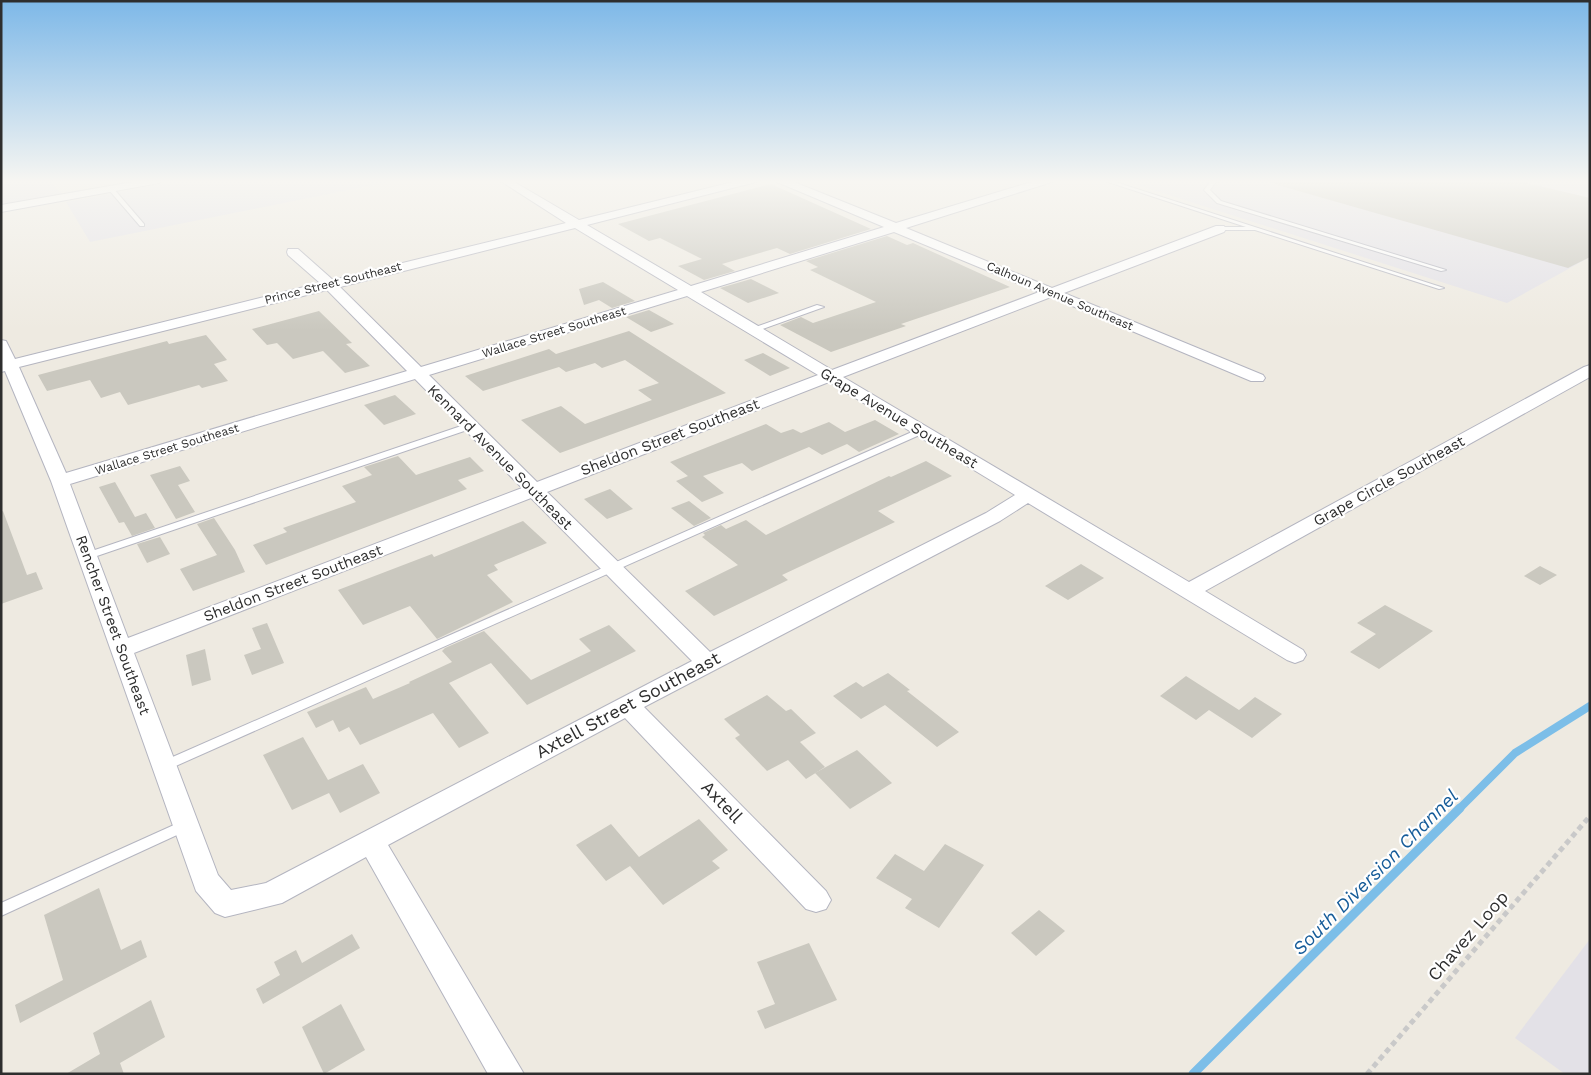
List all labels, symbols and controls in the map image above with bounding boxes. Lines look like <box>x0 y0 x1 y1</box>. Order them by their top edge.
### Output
street label: Prince Street Southeast <box>263 259 403 307</box>
street label: Calhoun Avenue Southeast <box>984 259 1136 333</box>
street label: Wallace Street Southeast <box>480 303 628 361</box>
street label: Grape Avenue Southeast <box>817 364 982 473</box>
street label: Kennard Avenue Southeast <box>424 381 577 534</box>
street label: Sheldon Street Southeast <box>578 394 763 479</box>
street label: Wallace Street Southeast <box>93 420 241 478</box>
street label: Grape Circle Southeast <box>1310 432 1468 530</box>
street label: Rencher Street Southeast <box>72 533 154 718</box>
street label: Sheldon Street Southeast <box>201 540 386 625</box>
street label: Axtell Street Southeast <box>532 647 724 762</box>
street label: Axtell <box>697 776 748 827</box>
water label: South Diversion Channel <box>1288 785 1463 960</box>
street label: Chavez Loop <box>1423 886 1512 985</box>

